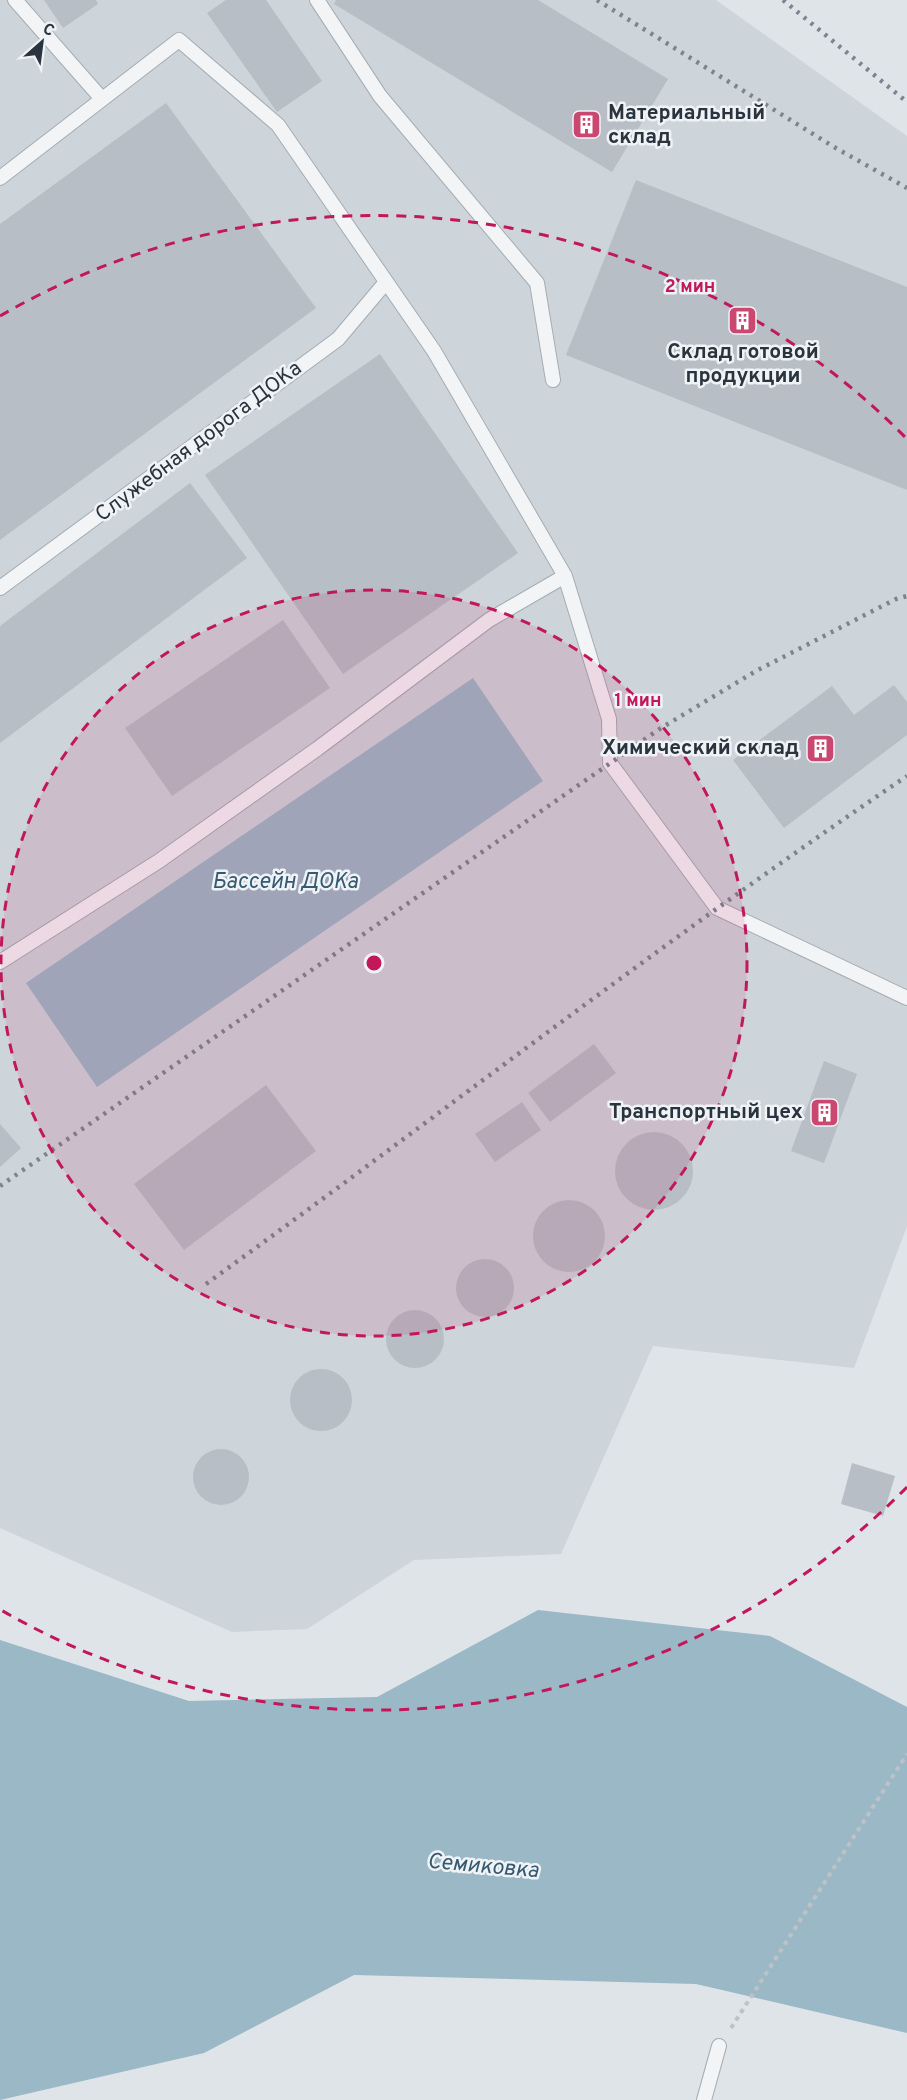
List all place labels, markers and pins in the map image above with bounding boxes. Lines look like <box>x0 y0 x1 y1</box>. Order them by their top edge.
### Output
place label: Материальный склад <box>608 100 765 151</box>
building icon: Материальный склад <box>571 109 603 141</box>
building icon: Склад готовой продукции <box>727 305 759 337</box>
place label: Склад готовой продукции <box>667 339 819 390</box>
building icon: Химический склад <box>804 732 836 764</box>
place label: Химический склад <box>602 735 799 762</box>
centre of rings <box>364 953 384 973</box>
building icon: Транспортный цех <box>808 1096 840 1128</box>
place label: Транспортный цех <box>609 1099 803 1126</box>

